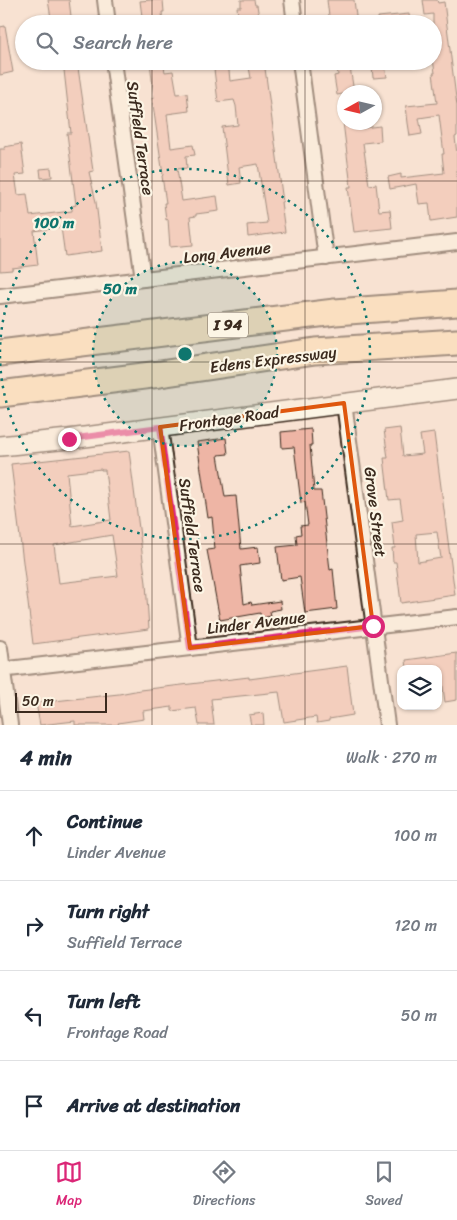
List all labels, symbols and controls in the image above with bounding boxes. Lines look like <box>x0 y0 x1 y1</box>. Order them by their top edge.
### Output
search box <box>15 15 442 70</box>
text: Search here <box>73 26 173 59</box>
icon: search <box>33 29 61 57</box>
street label: Suffield Terrace <box>118 79 163 197</box>
north arrow <box>337 85 382 130</box>
text: 100 m <box>34 210 75 236</box>
street label: Long Avenue <box>182 233 272 272</box>
text: 50 m <box>103 276 138 302</box>
road number: I 94 <box>208 312 248 338</box>
street label: Edens Expressway <box>208 337 339 382</box>
centre of rings <box>176 345 194 363</box>
street label: Frontage Road <box>177 397 283 440</box>
route end <box>58 428 81 451</box>
street label: Grove Street <box>356 465 395 559</box>
street label: Suffield Terrace <box>170 476 215 594</box>
street label: Linder Avenue <box>205 602 307 643</box>
route start <box>362 615 385 638</box>
map controls <box>397 665 442 710</box>
button: layers <box>397 665 442 710</box>
text: 50 m <box>22 689 54 714</box>
scale bar <box>15 690 108 713</box>
text: 4 min <box>20 739 72 777</box>
text: Walk · 270 m <box>346 743 437 772</box>
text: Continue <box>67 805 143 838</box>
text: 100 m <box>393 821 437 850</box>
icon: ahead <box>20 822 48 850</box>
text: Linder Avenue <box>67 838 166 867</box>
text: Turn right <box>67 895 149 928</box>
text: 120 m <box>394 911 437 940</box>
icon: right <box>20 912 48 940</box>
text: Suffield Terrace <box>67 928 182 957</box>
text: Turn left <box>67 985 140 1018</box>
text: 50 m <box>401 1001 437 1030</box>
icon: left <box>20 1002 48 1030</box>
text: Frontage Road <box>67 1018 168 1047</box>
text: Arrive at destination <box>67 1089 240 1122</box>
icon: arrive <box>20 1092 48 1120</box>
tab: Map <box>55 1158 83 1213</box>
tab: Directions <box>193 1158 255 1213</box>
tab: Saved <box>365 1158 402 1213</box>

